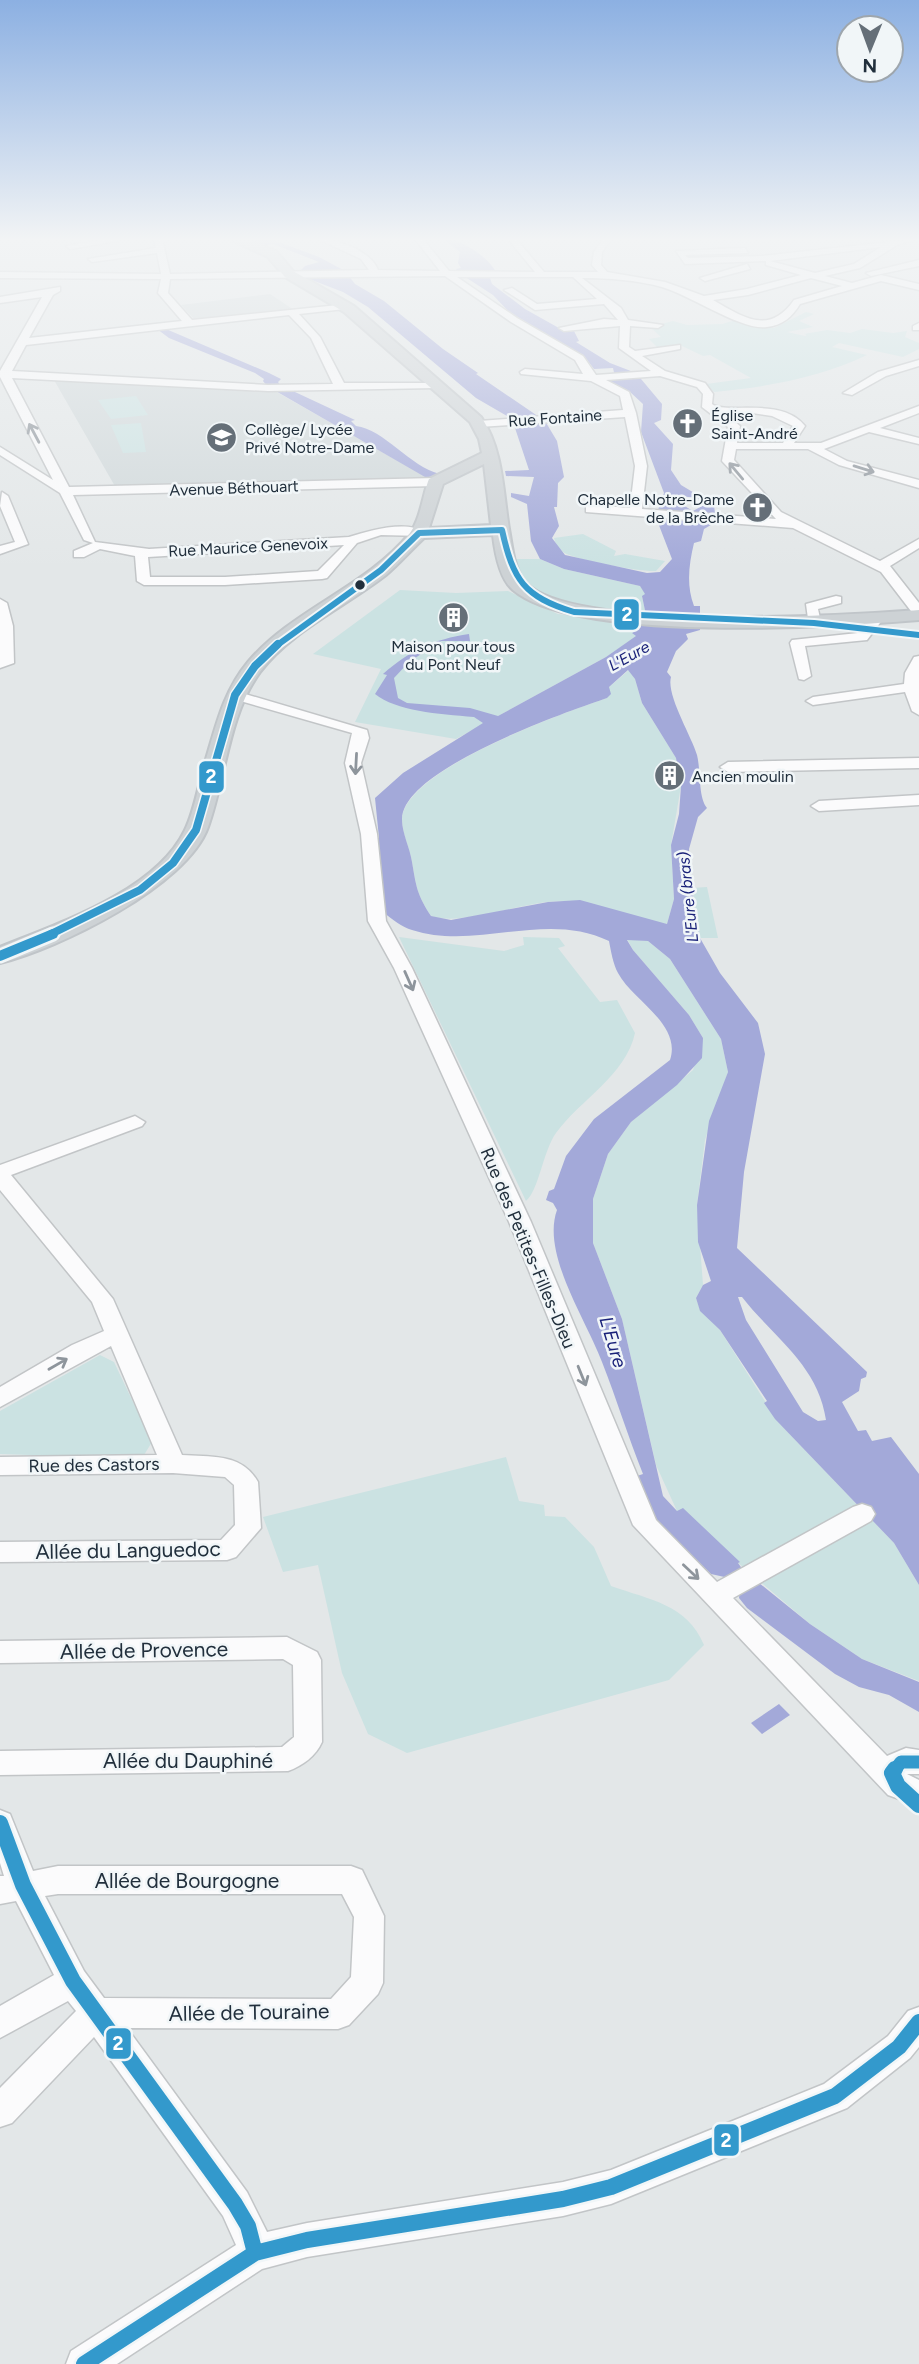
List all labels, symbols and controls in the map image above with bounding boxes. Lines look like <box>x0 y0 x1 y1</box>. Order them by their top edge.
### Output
north arrow <box>835 14 905 84</box>
text: N <box>862 54 877 77</box>
street label: Rue Fontaine <box>507 405 603 431</box>
place label: Église Saint-André <box>711 406 798 443</box>
church icon: Église Saint-André <box>671 407 705 441</box>
place label: Collège/ Lycée Privé Notre-Dame <box>245 420 374 457</box>
school or university icon: Collège/ Lycée Privé Notre-Dame <box>205 421 239 455</box>
one-way arrow <box>26 423 40 444</box>
one-way arrow <box>728 463 744 481</box>
one-way arrow <box>853 464 875 477</box>
street label: Avenue Béthouart <box>169 476 299 500</box>
place label: Chapelle Notre-Dame de la Brèche <box>577 490 734 527</box>
church icon: Chapelle Notre-Dame de la Brèche <box>740 491 774 525</box>
street label: Rue Maurice Genevoix <box>168 533 329 561</box>
unlabelled marker <box>353 578 367 592</box>
line badge: 2 <box>613 598 640 631</box>
building icon: Maison pour tous du Pont Neuf <box>436 600 470 634</box>
text: 2 <box>621 603 633 626</box>
place label: Maison pour tous du Pont Neuf <box>391 637 515 674</box>
water label: L'Eure <box>605 637 653 675</box>
one-way arrow <box>349 752 362 775</box>
building icon: Ancien moulin <box>652 759 686 793</box>
line badge: 2 <box>198 760 225 794</box>
text: 2 <box>205 765 217 788</box>
place label: Ancien moulin <box>692 767 794 786</box>
water label: L'Eure (bras) <box>674 850 702 943</box>
one-way arrow <box>403 970 416 991</box>
street label: Rue des Petites-Filles-Dieu <box>476 1144 580 1352</box>
water label: L'Eure <box>594 1314 632 1371</box>
one-way arrow <box>47 1357 67 1371</box>
one-way arrow <box>576 1365 589 1386</box>
street label: Rue des Castors <box>28 1453 160 1477</box>
street label: Allée du Languedoc <box>35 1536 221 1564</box>
one-way arrow <box>682 1564 699 1581</box>
street label: Allée de Provence <box>60 1636 228 1664</box>
street label: Allée du Dauphiné <box>103 1748 273 1773</box>
street label: Allée de Bourgogne <box>95 1868 279 1893</box>
street label: Allée de Touraine <box>168 1998 330 2026</box>
line badge: 2 <box>105 2027 132 2060</box>
text: 2 <box>112 2032 124 2055</box>
line badge: 2 <box>713 2123 740 2157</box>
text: 2 <box>720 2129 732 2152</box>

